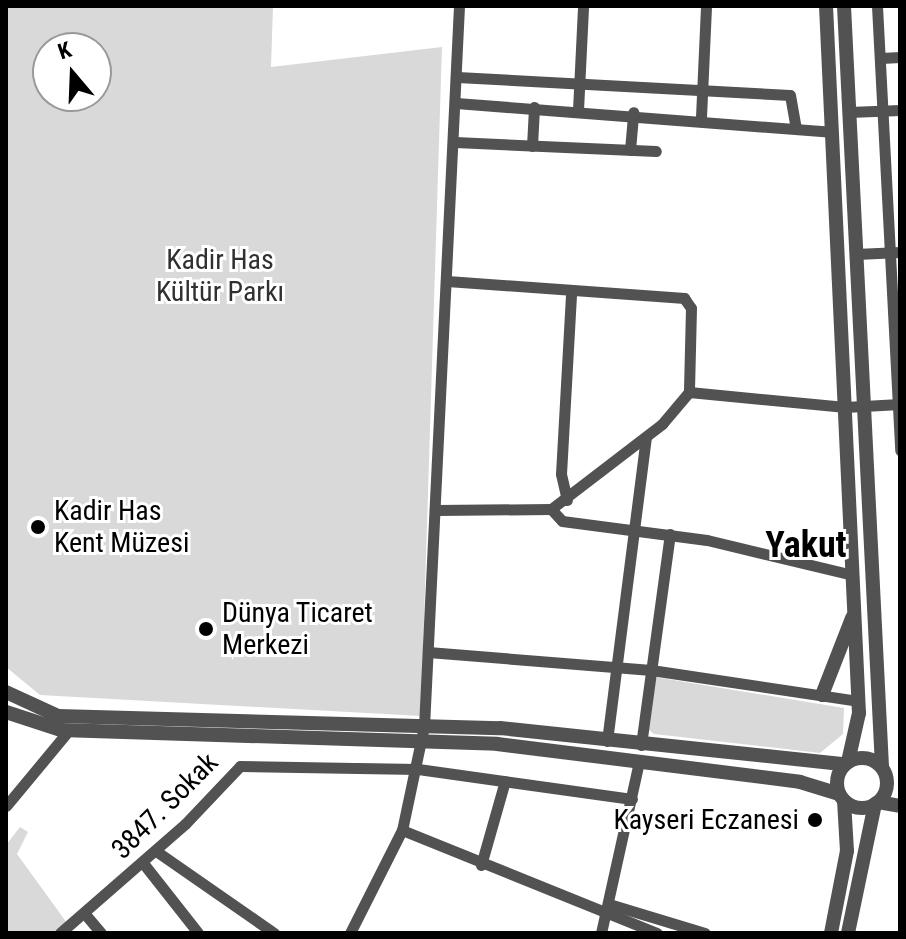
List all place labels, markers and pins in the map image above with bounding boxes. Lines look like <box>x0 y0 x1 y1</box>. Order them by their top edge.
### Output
place label: Kadir Has Kent Müzesi <box>54 494 189 560</box>
marker: Kadir Has Kent Müzesi <box>29 518 47 536</box>
place label: Dünya Ticaret Merkezi <box>222 596 373 662</box>
marker: Dünya Ticaret Merkezi <box>197 620 215 638</box>
place label: Kayseri Eczanesi <box>613 803 799 837</box>
marker: Kayseri Eczanesi <box>806 811 824 829</box>

